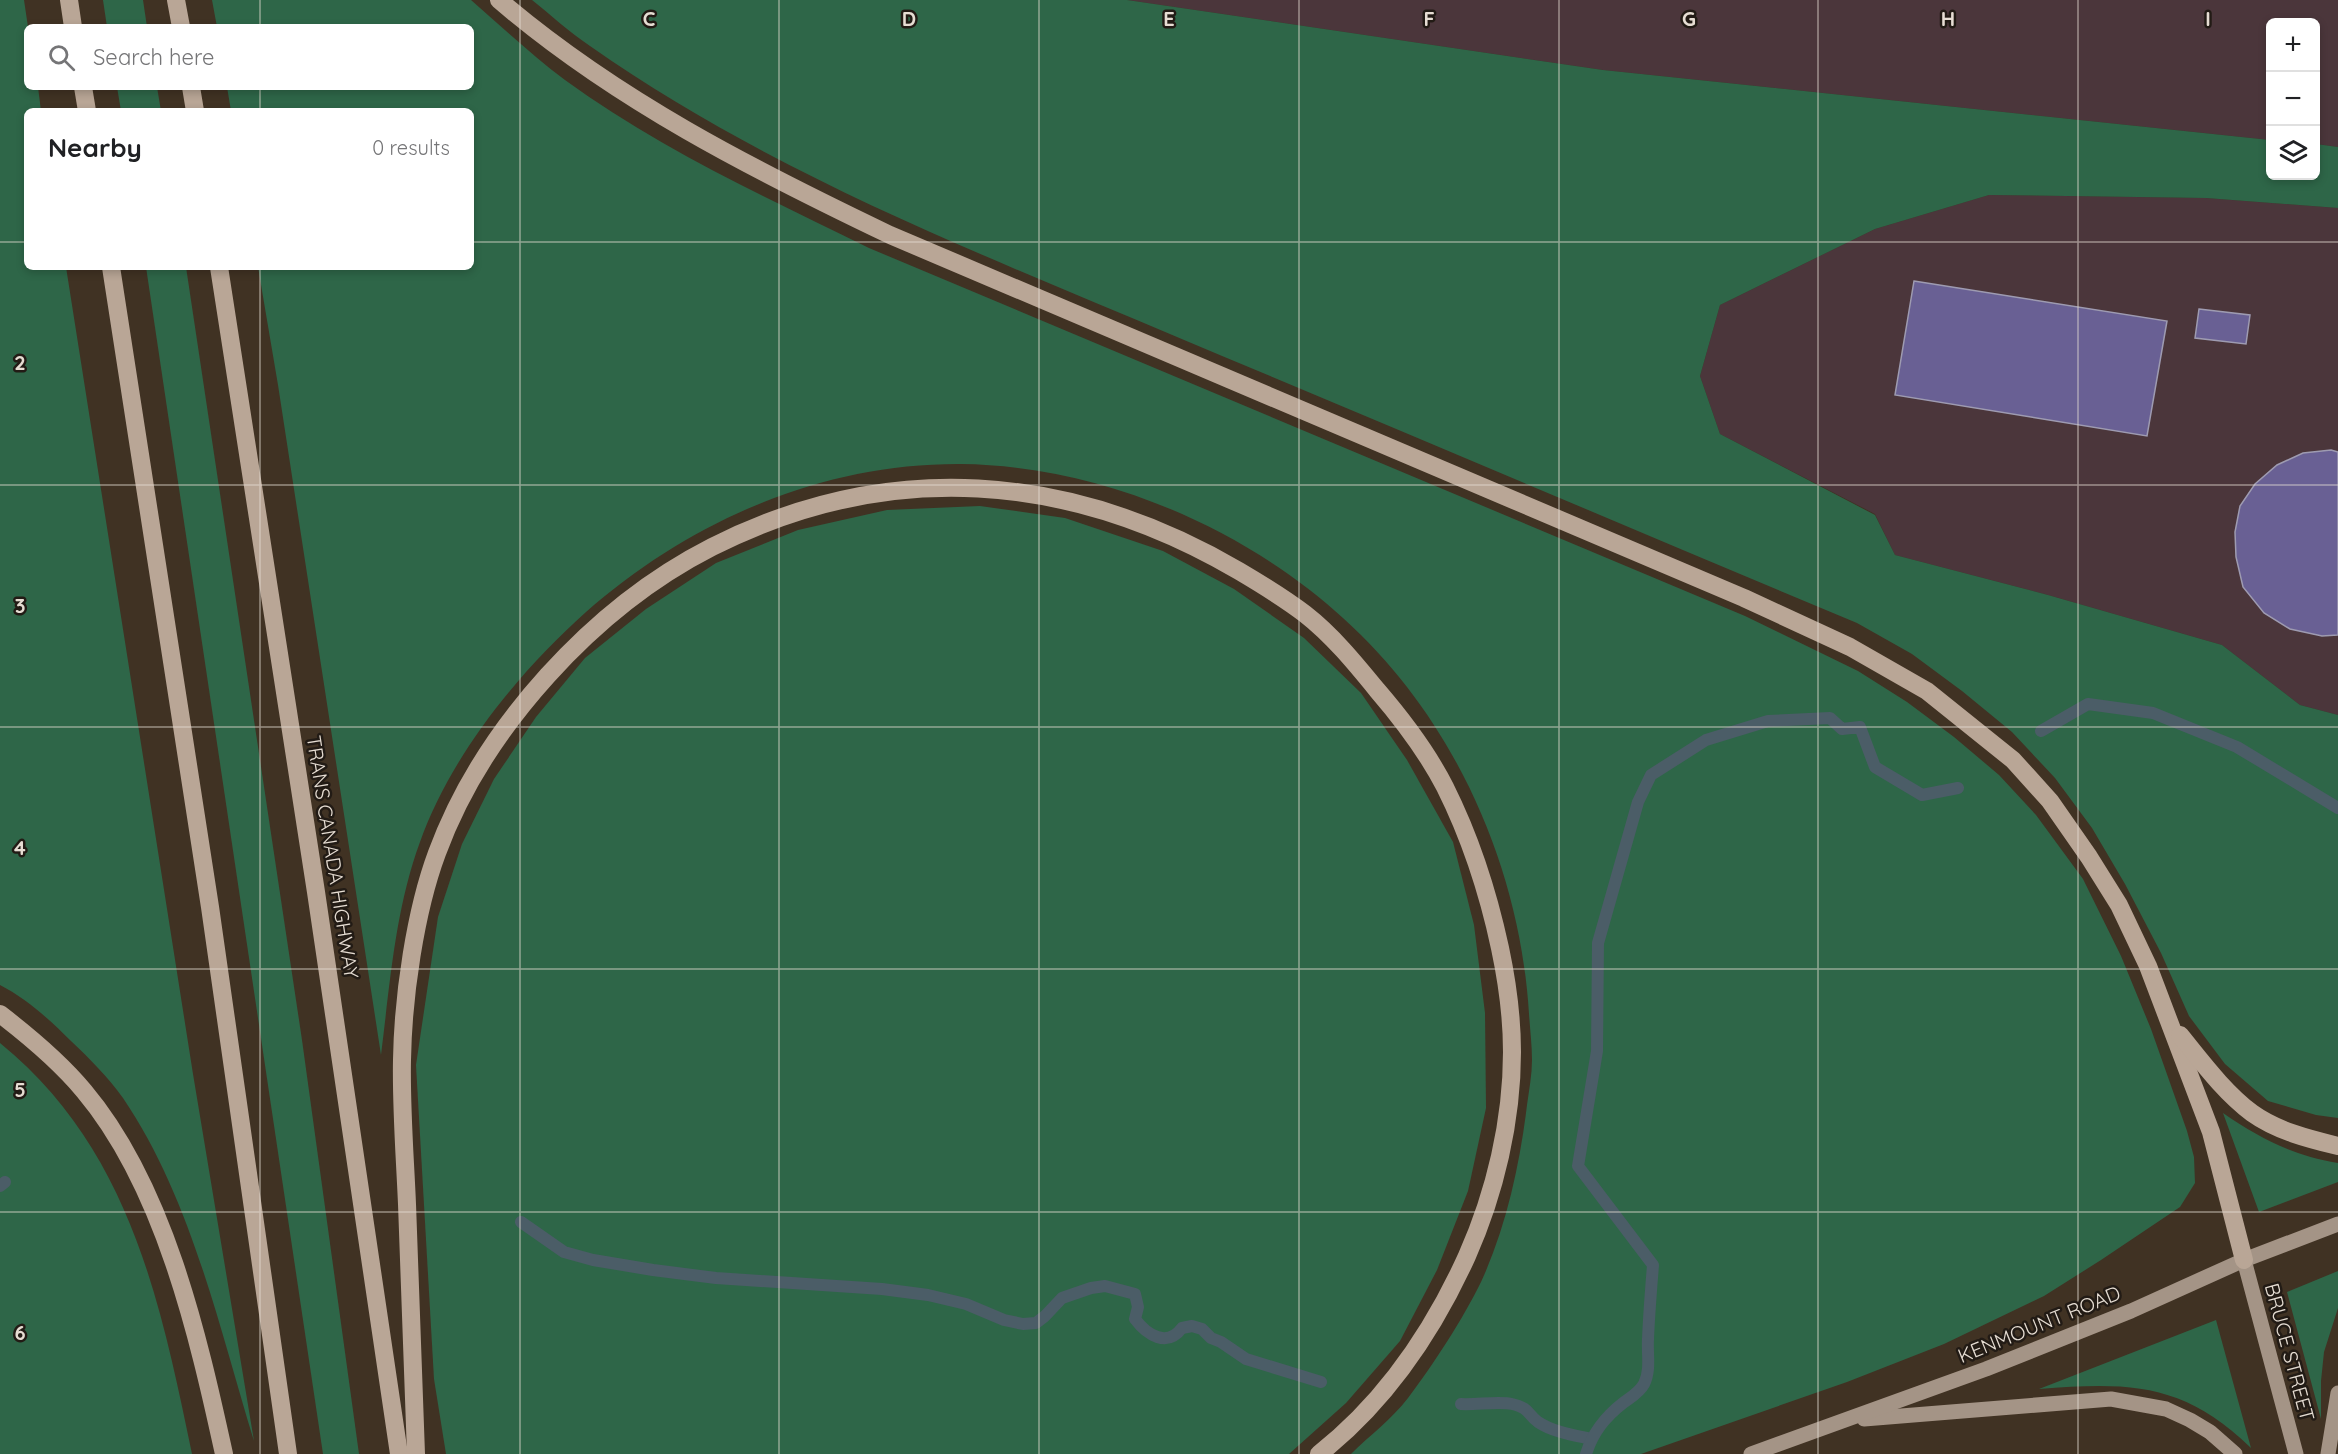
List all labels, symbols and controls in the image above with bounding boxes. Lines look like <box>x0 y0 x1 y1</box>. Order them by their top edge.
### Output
text: C <box>643 6 656 31</box>
text: D <box>902 6 916 31</box>
text: E <box>1163 6 1175 31</box>
text: F <box>1423 6 1435 31</box>
text: G <box>1682 6 1696 31</box>
text: H <box>1941 6 1955 31</box>
text: I <box>2205 6 2211 31</box>
map controls <box>2266 18 2320 180</box>
button: + <box>2266 18 2320 72</box>
search box <box>24 24 474 90</box>
icon: search <box>45 41 78 74</box>
text: Search here <box>93 43 214 71</box>
button: − <box>2266 72 2320 126</box>
button: layers <box>2266 126 2320 180</box>
text: Nearby <box>48 131 142 164</box>
text: 0 results <box>372 135 450 160</box>
text: 2 <box>14 350 26 375</box>
text: 3 <box>15 593 25 618</box>
street label: TRANS CANADA HIGHWAY <box>301 734 365 980</box>
text: 4 <box>14 835 26 860</box>
text: 5 <box>14 1077 26 1102</box>
street label: KENMOUNT ROAD <box>1954 1280 2124 1368</box>
street label: BRUCE STREET <box>2260 1280 2320 1424</box>
text: 6 <box>14 1320 26 1345</box>

